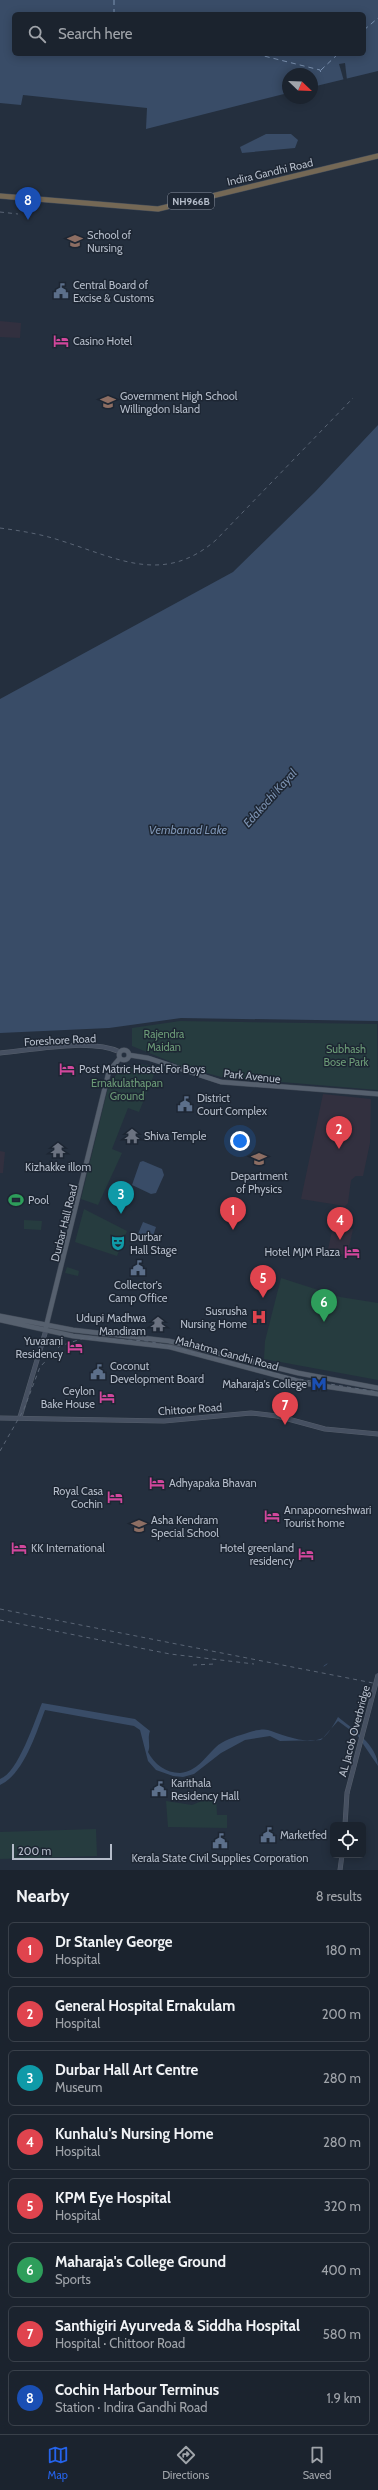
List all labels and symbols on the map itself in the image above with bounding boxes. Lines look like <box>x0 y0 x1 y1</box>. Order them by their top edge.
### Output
north arrow <box>282 68 318 104</box>
street label: Indira Gandhi Road <box>226 155 314 189</box>
pin: 8 <box>15 187 41 220</box>
road number: NH966B <box>168 193 214 209</box>
place label: School of Nursing <box>87 228 132 255</box>
school or university icon: School of Nursing <box>66 232 84 250</box>
place label: Central Board of Excise & Customs <box>73 278 155 305</box>
public building icon: Central Board of Excise & Customs <box>52 282 70 300</box>
hotel icon: Casino Hotel <box>52 332 70 350</box>
place label: Casino Hotel <box>73 334 132 348</box>
place label: Government High School Willingdon Island <box>120 389 238 416</box>
school or university icon: Government High School Willingdon Island <box>99 393 117 411</box>
water label: Edakochi Kayal <box>239 765 300 830</box>
water label: Vembanad Lake <box>149 822 228 837</box>
park label: Rajendra Maidan <box>144 1027 185 1054</box>
street label: Foreshore Road <box>24 1031 96 1049</box>
park label: Subhash Bose Park <box>323 1042 369 1069</box>
hotel icon: Post Matric Hostel For Boys <box>58 1060 76 1078</box>
place label: Post Matric Hostel For Boys <box>79 1062 206 1076</box>
street label: Park Avenue <box>223 1066 282 1086</box>
park label: Ernakulathapan Ground <box>91 1076 163 1103</box>
place label: District Court Complex <box>197 1091 268 1118</box>
public building icon: District Court Complex <box>176 1095 194 1113</box>
pin: 2 <box>326 1116 352 1149</box>
temple icon: Shiva Temple <box>123 1127 141 1145</box>
place label: Shiva Temple <box>144 1129 207 1143</box>
your location <box>230 1131 250 1151</box>
temple icon: Kizhakke illom <box>49 1141 67 1159</box>
school or university icon: Department of Physics <box>250 1150 268 1168</box>
place label: Kizhakke illom <box>25 1160 91 1174</box>
place label: Department of Physics <box>230 1169 288 1196</box>
pin: 3 <box>108 1181 134 1214</box>
street label: Durbar Hall Road <box>48 1183 80 1263</box>
sports icon: Pool <box>7 1191 25 1209</box>
place label: Pool <box>28 1193 49 1207</box>
pin: 1 <box>220 1197 246 1230</box>
pin: 4 <box>327 1207 353 1240</box>
place label: Durbar Hall Stage <box>130 1230 177 1257</box>
theatre icon: Durbar Hall Stage <box>109 1234 127 1252</box>
hotel icon: Hotel MJM Plaza <box>343 1243 361 1261</box>
place label: Hotel MJM Plaza <box>264 1245 341 1259</box>
public building icon: Collector's Camp Office <box>129 1259 147 1277</box>
pin: 5 <box>250 1265 276 1298</box>
place label: Collector's Camp Office <box>109 1278 168 1305</box>
pin: 6 <box>311 1289 337 1322</box>
place label: Susrusha Nursing Home <box>180 1304 248 1331</box>
hospital icon: Susrusha Nursing Home <box>250 1308 268 1326</box>
place label: Udupi Madhwa Mandiram <box>76 1311 147 1338</box>
temple icon: Udupi Madhwa Mandiram <box>149 1315 167 1333</box>
street label: Mahatma Gandhi Road <box>174 1333 280 1373</box>
place label: Yuvarani Residency <box>16 1334 63 1361</box>
hotel icon: Yuvarani Residency <box>66 1338 84 1356</box>
place label: Coconut Development Board <box>110 1359 204 1386</box>
public building icon: Coconut Development Board <box>89 1363 107 1381</box>
metro station icon: Maharaja's College <box>310 1375 328 1393</box>
place label: Maharaja's College <box>222 1377 307 1391</box>
place label: Ceylon Bake House <box>41 1384 95 1411</box>
hotel icon: Ceylon Bake House <box>98 1388 116 1406</box>
pin: 7 <box>272 1392 298 1425</box>
street label: Chittoor Road <box>157 1400 223 1418</box>
hotel icon: Adhyapaka Bhavan <box>148 1474 166 1492</box>
place label: Adhyapaka Bhavan <box>169 1476 257 1490</box>
place label: Royal Casa Cochin <box>53 1484 104 1511</box>
hotel icon: Royal Casa Cochin <box>106 1488 124 1506</box>
place label: Annapoorneshwari Tourist home <box>284 1503 371 1530</box>
hotel icon: Annapoorneshwari Tourist home <box>263 1507 281 1525</box>
place label: Asha Kendram Special School <box>151 1513 219 1540</box>
school or university icon: Asha Kendram Special School <box>130 1517 148 1535</box>
hotel icon: KK International <box>10 1539 28 1557</box>
place label: KK International <box>31 1541 105 1555</box>
place label: Hotel greenland residency <box>220 1541 294 1568</box>
hotel icon: Hotel greenland residency <box>297 1545 315 1563</box>
street label: AL Jacob Overbridge <box>335 1683 373 1778</box>
place label: Karithala Residency Hall <box>171 1776 239 1803</box>
public building icon: Karithala Residency Hall <box>150 1780 168 1798</box>
public building icon: Marketfed <box>259 1826 277 1844</box>
place label: Marketfed <box>280 1828 327 1842</box>
public building icon: Kerala State Civil Supplies Corporation <box>211 1832 229 1850</box>
scale bar <box>12 1842 112 1861</box>
place label: Kerala State Civil Supplies Corporation <box>132 1851 308 1865</box>

